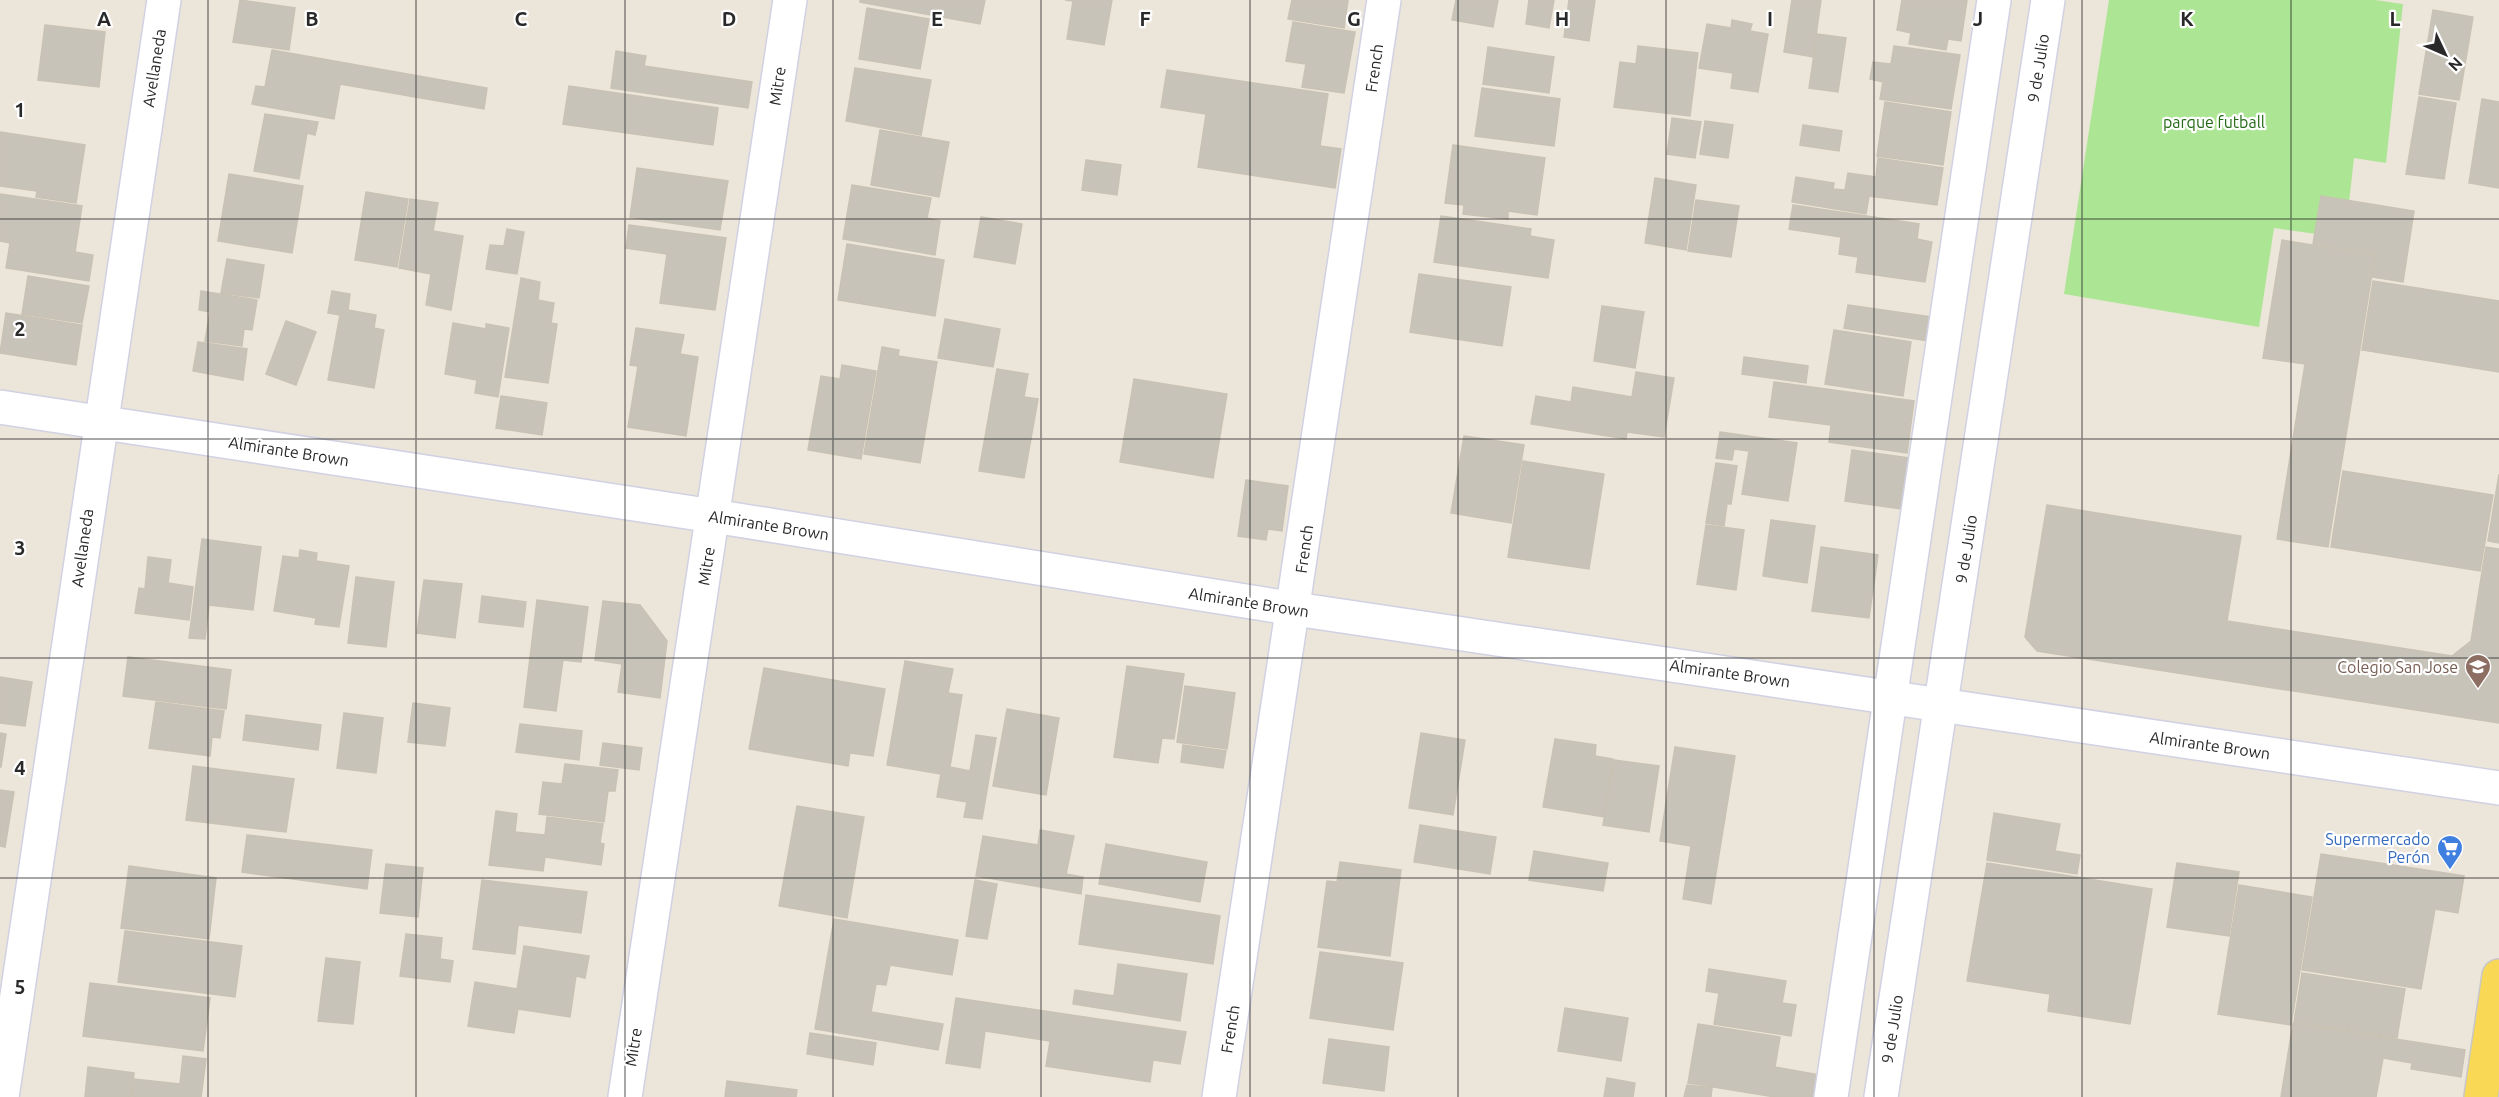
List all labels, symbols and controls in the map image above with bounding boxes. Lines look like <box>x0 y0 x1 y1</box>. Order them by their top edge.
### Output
text: A <box>97 7 111 30</box>
text: B <box>305 7 319 30</box>
text: C <box>515 7 528 30</box>
text: D <box>722 7 736 30</box>
text: E <box>931 7 943 30</box>
text: F <box>1139 7 1151 30</box>
text: G <box>1347 7 1361 30</box>
text: H <box>1555 7 1569 30</box>
text: I <box>1767 7 1773 30</box>
text: J <box>1973 7 1983 30</box>
text: K <box>2180 7 2194 30</box>
text: L <box>2390 7 2401 30</box>
north arrow <box>2415 24 2475 84</box>
street label: Avellaneda <box>139 28 169 108</box>
street label: 9 de Julio <box>2024 33 2052 103</box>
street label: French <box>1362 43 1386 93</box>
text: N <box>2445 54 2466 75</box>
street label: Mitre <box>765 65 789 107</box>
text: 1 <box>14 98 26 121</box>
park label: parque futball <box>2163 113 2265 131</box>
text: 2 <box>14 317 26 340</box>
street label: Almirante Brown <box>228 433 350 469</box>
street label: Almirante Brown <box>708 507 830 543</box>
street label: Avellaneda <box>68 508 96 588</box>
street label: 9 de Julio <box>1952 514 1980 584</box>
street label: French <box>1292 524 1316 574</box>
text: 3 <box>14 536 26 559</box>
street label: Mitre <box>694 545 718 587</box>
street label: Almirante Brown <box>1188 584 1310 620</box>
school or university icon: Colegio San Jose <box>2463 652 2493 690</box>
street label: Almirante Brown <box>1669 656 1791 690</box>
place label: Colegio San Jose <box>2337 658 2458 676</box>
street label: Almirante Brown <box>2149 728 2271 762</box>
text: 4 <box>14 756 26 779</box>
place label: Supermercado Perón <box>2325 830 2430 866</box>
supermarket icon: Supermercado Perón <box>2435 833 2465 871</box>
text: 5 <box>14 975 26 998</box>
street label: 9 de Julio <box>1878 994 1906 1064</box>
street label: French <box>1217 1004 1243 1054</box>
street label: Mitre <box>621 1026 645 1068</box>

